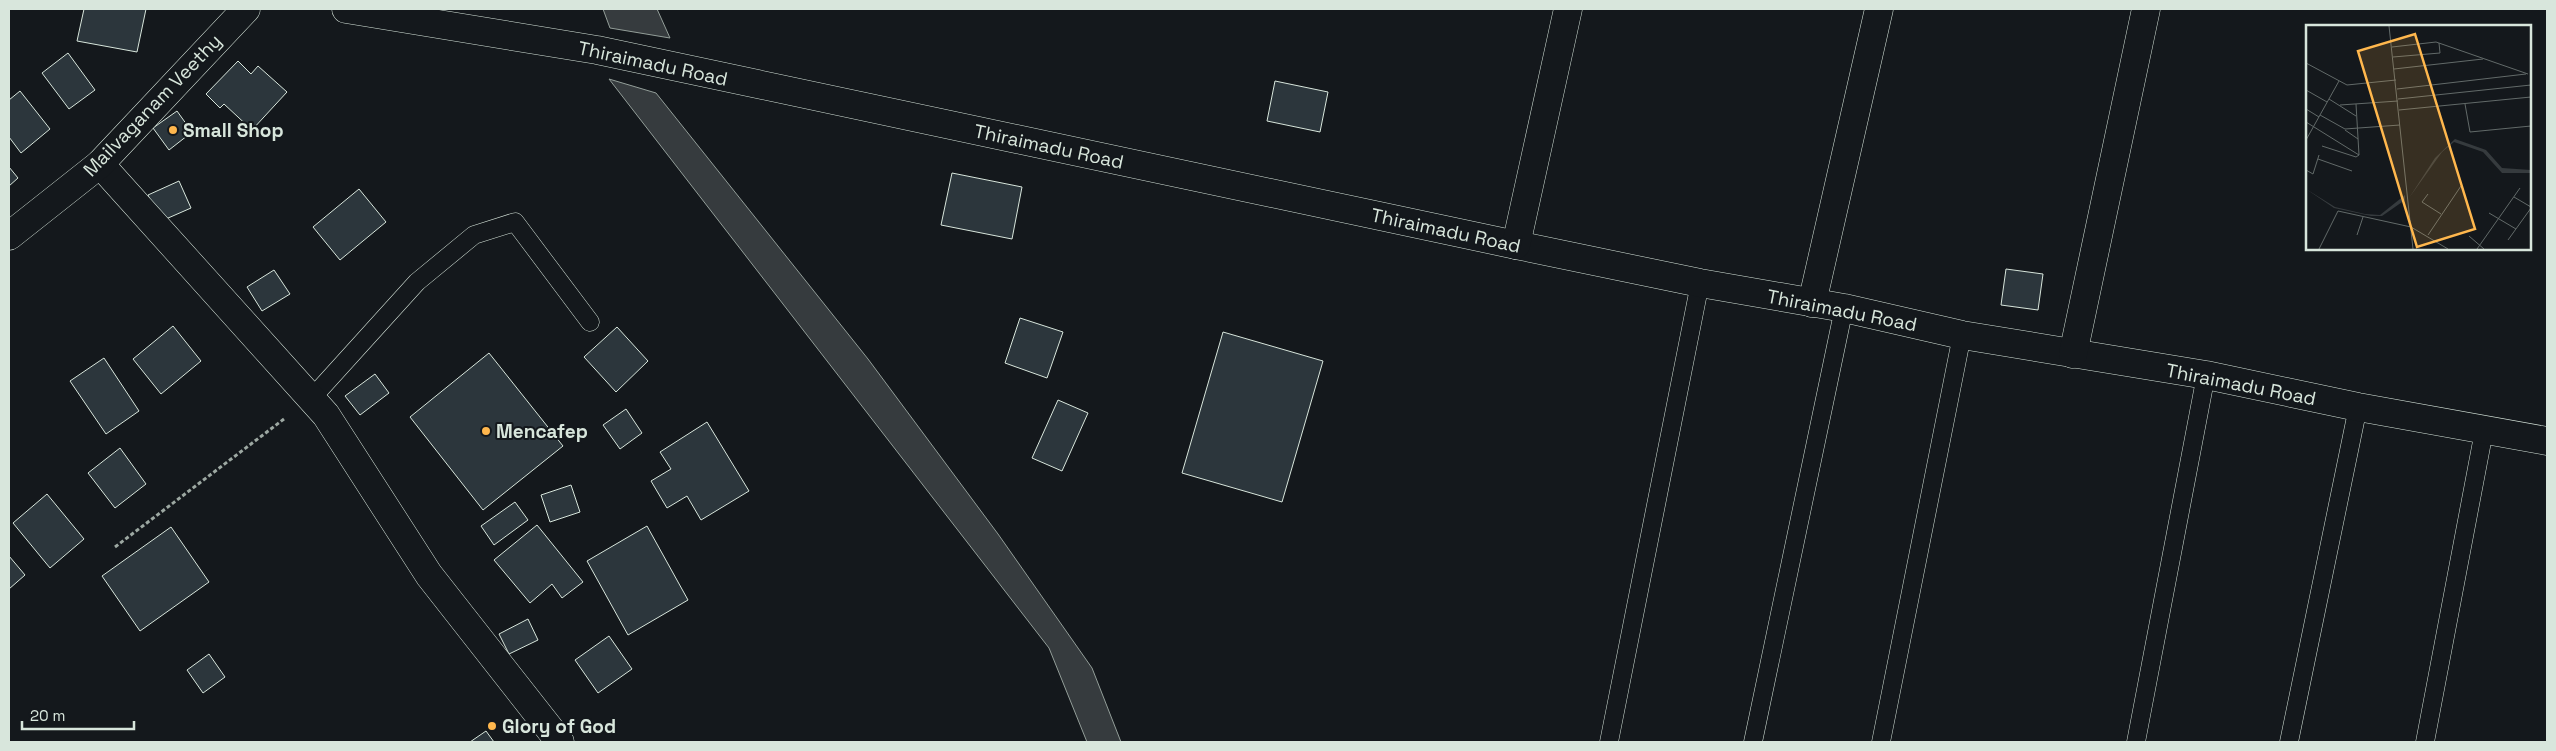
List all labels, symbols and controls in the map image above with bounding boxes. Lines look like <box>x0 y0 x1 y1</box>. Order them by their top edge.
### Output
inset map <box>2306 25 2531 250</box>
street label: Mailvaganam Veethy <box>78 29 227 182</box>
street label: Thiraimadu Road <box>576 35 730 92</box>
place label: Small Shop <box>183 118 284 143</box>
street label: Thiraimadu Road <box>972 118 1126 175</box>
marker: Small Shop <box>167 124 179 136</box>
street label: Thiraimadu Road <box>1369 202 1523 259</box>
street label: Thiraimadu Road <box>1765 284 1919 337</box>
street label: Thiraimadu Road <box>2164 358 2318 411</box>
place label: Mencafep <box>496 419 588 444</box>
marker: Mencafep <box>480 425 492 437</box>
scale bar <box>22 698 135 730</box>
text: 20 m <box>30 706 65 725</box>
place label: Glory of God <box>502 714 616 739</box>
marker: Glory of God <box>486 720 498 732</box>

